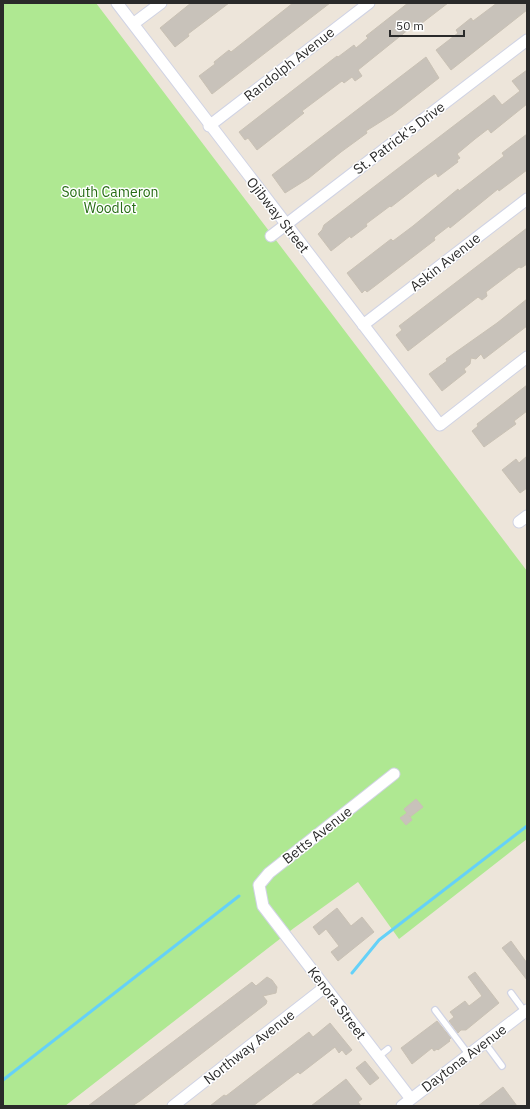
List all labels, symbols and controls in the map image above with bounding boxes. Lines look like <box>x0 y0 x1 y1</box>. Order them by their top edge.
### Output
scale bar <box>390 12 464 38</box>
text: 50 m <box>396 18 424 33</box>
street label: Randolph Avenue <box>240 23 338 105</box>
street label: St. Patrick's Drive <box>350 98 449 178</box>
street label: Ojibway Street <box>243 173 313 257</box>
park label: South Cameron Woodlot <box>61 183 159 217</box>
street label: Askin Avenue <box>406 229 484 295</box>
street label: Betts Avenue <box>279 802 356 868</box>
street label: Kenora Street <box>304 963 370 1043</box>
street label: Northway Avenue <box>200 1006 298 1088</box>
street label: Daytona Avenue <box>418 1020 510 1096</box>

